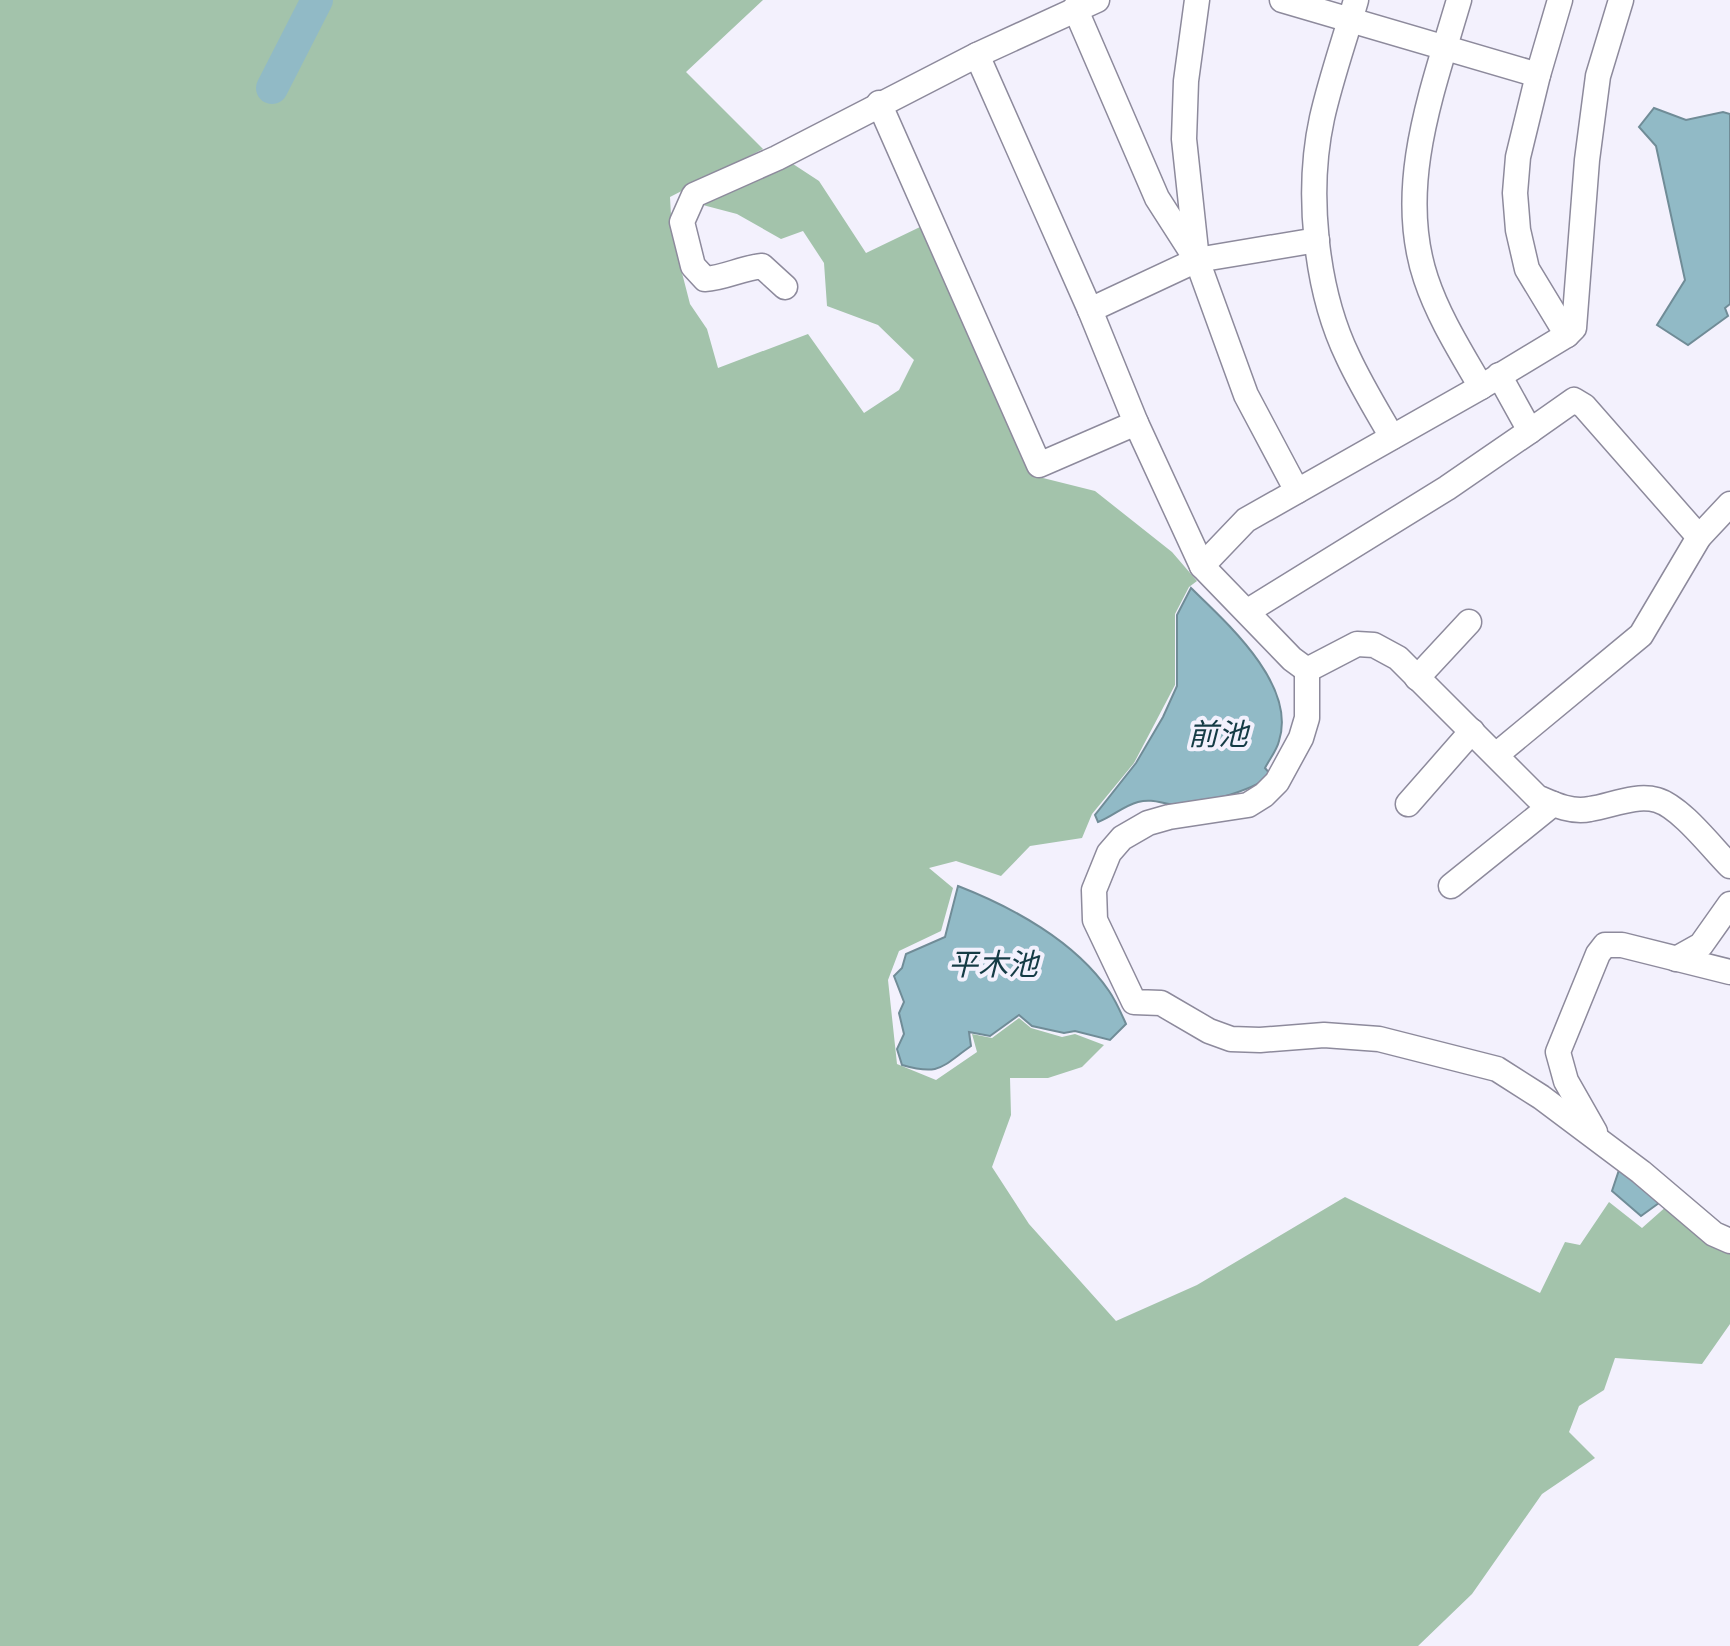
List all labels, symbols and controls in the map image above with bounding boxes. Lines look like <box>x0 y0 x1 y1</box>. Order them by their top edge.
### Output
water label: 前池 <box>1188 717 1251 751</box>
water label: 平木池 <box>948 947 1041 981</box>

